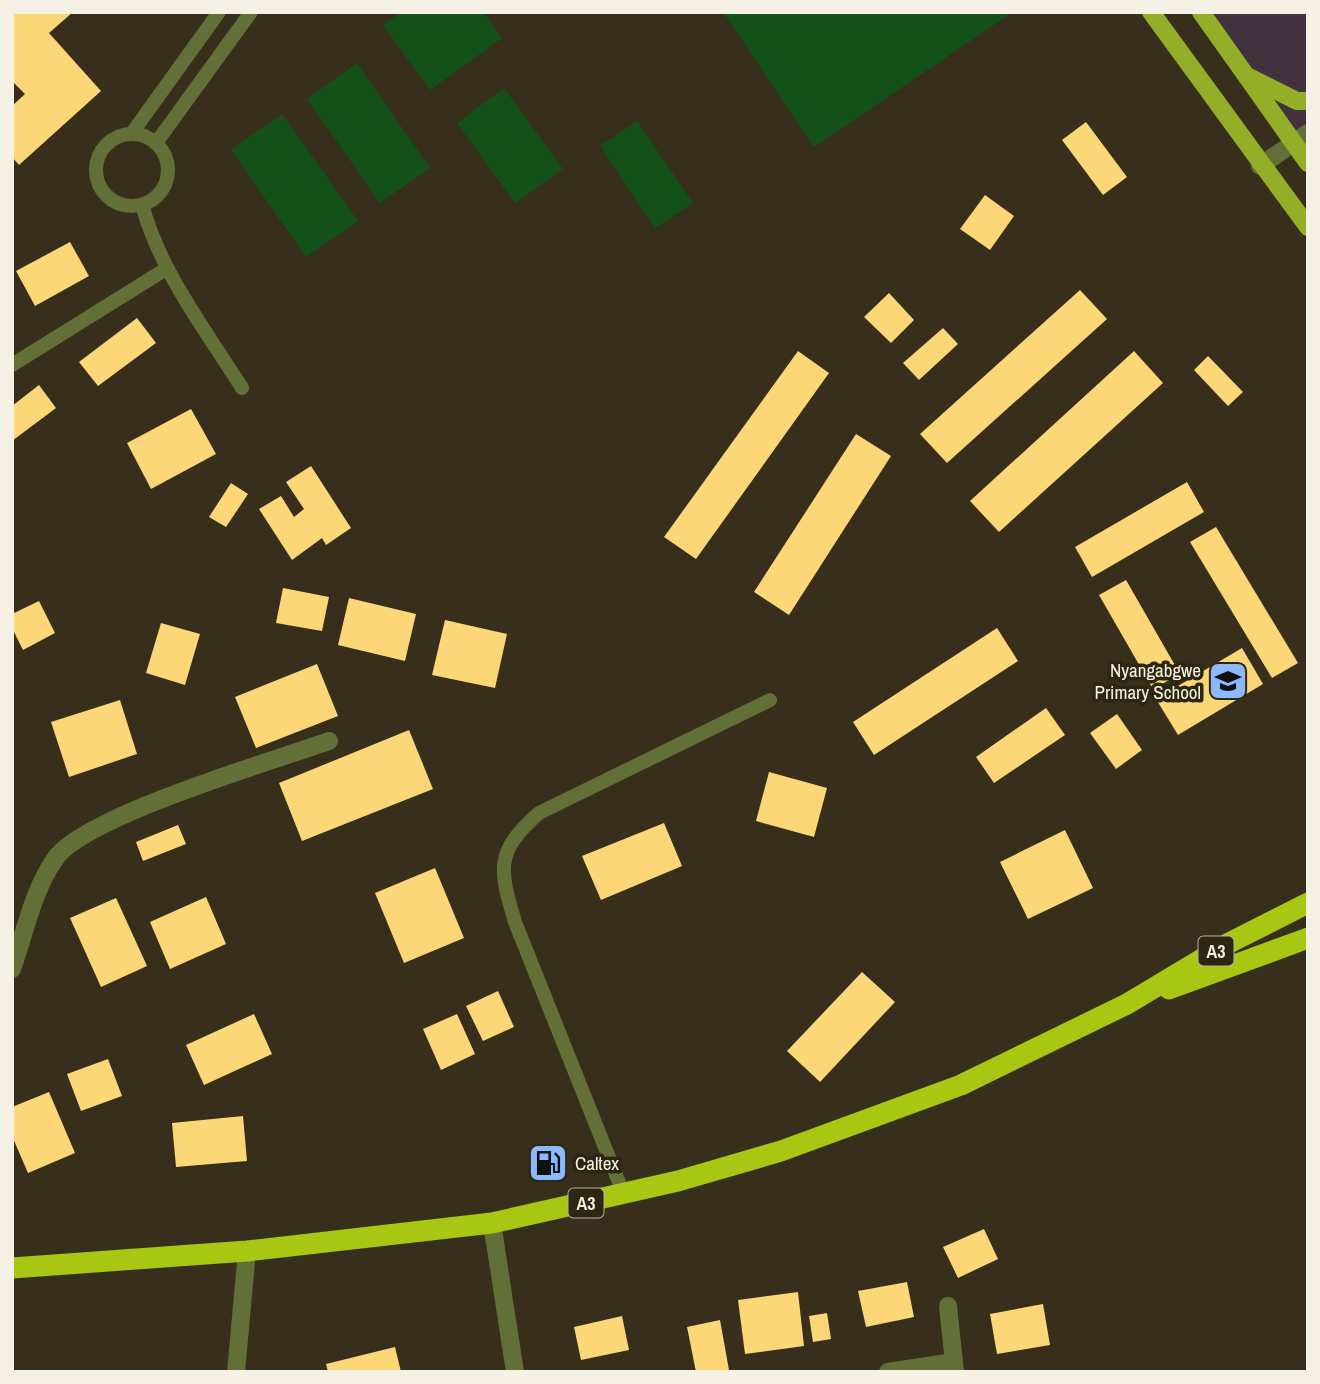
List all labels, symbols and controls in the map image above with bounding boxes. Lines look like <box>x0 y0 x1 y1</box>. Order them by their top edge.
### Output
place label: Nyangabgwe Primary School <box>1095 657 1201 705</box>
school or university icon: Nyangabgwe Primary School <box>1207 660 1249 702</box>
road number: A3 <box>1198 936 1234 966</box>
fuel station icon: Caltex <box>527 1142 569 1184</box>
place label: Caltex <box>575 1150 619 1176</box>
road number: A3 <box>568 1188 604 1218</box>

